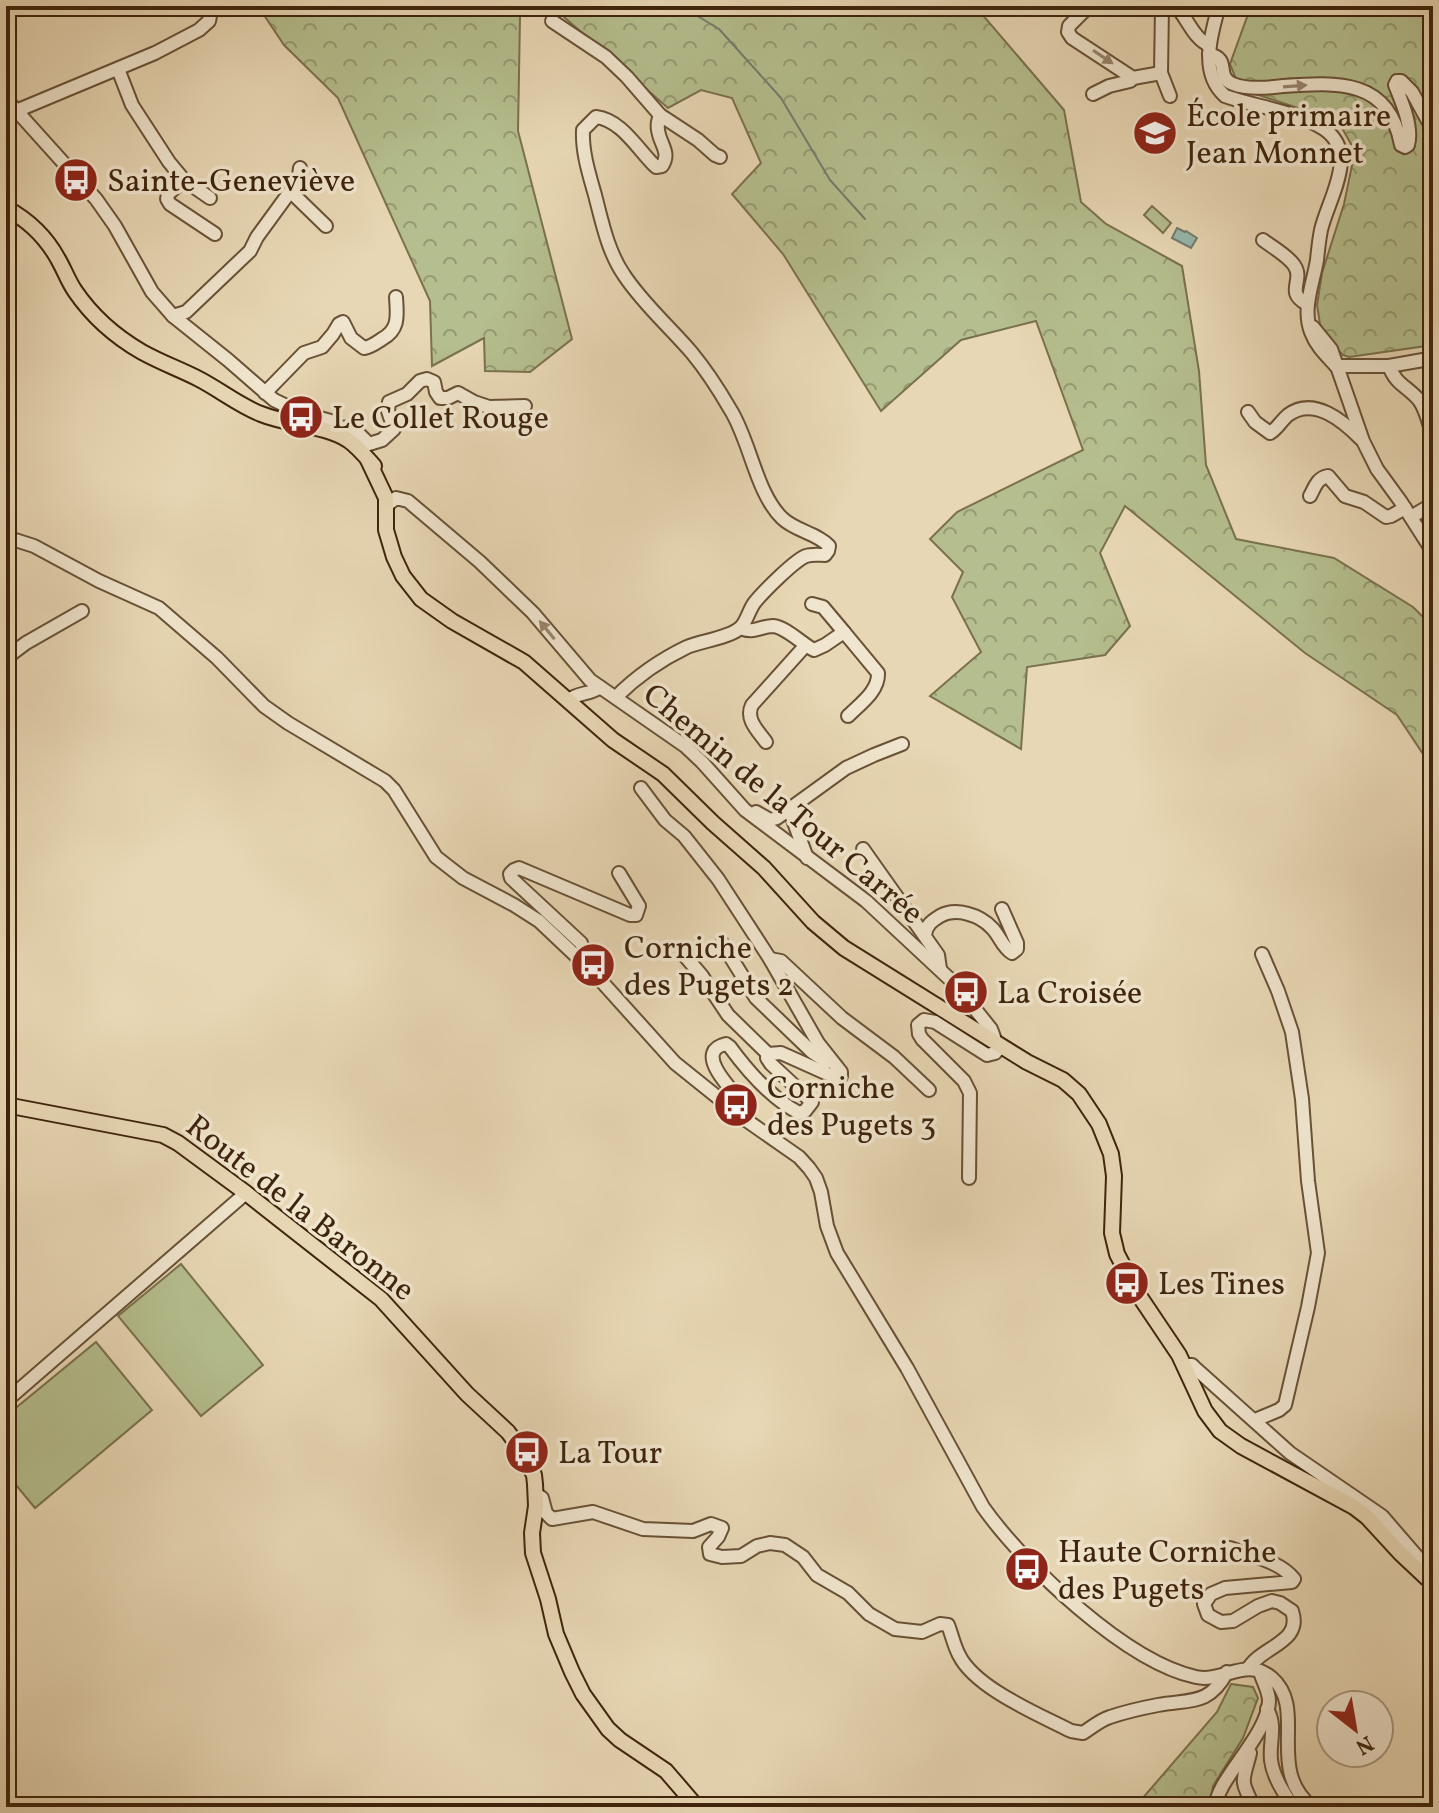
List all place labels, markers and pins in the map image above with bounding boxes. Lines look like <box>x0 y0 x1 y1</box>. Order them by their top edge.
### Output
place label: École primaire Jean Monnet <box>1186 96 1391 177</box>
school or university icon: École primaire Jean Monnet <box>1131 109 1179 157</box>
bus stop icon: Sainte-Geneviève <box>52 156 100 204</box>
place label: Sainte-Geneviève <box>107 161 355 205</box>
bus stop icon: Le Collet Rouge <box>277 393 325 441</box>
place label: Le Collet Rouge <box>332 398 549 442</box>
place label: Corniche des Pugets 2 <box>624 928 794 1009</box>
bus stop icon: Corniche des Pugets 2 <box>569 941 617 989</box>
bus stop icon: La Croisée <box>942 968 990 1016</box>
place label: La Croisée <box>997 973 1142 1017</box>
place label: Corniche des Pugets 3 <box>767 1068 936 1149</box>
bus stop icon: Corniche des Pugets 3 <box>712 1081 760 1129</box>
bus stop icon: Les Tines <box>1103 1259 1151 1307</box>
place label: Les Tines <box>1158 1264 1285 1308</box>
bus stop icon: La Tour <box>503 1428 551 1476</box>
place label: La Tour <box>558 1433 662 1477</box>
place label: Haute Corniche des Pugets <box>1058 1532 1276 1613</box>
bus stop icon: Haute Corniche des Pugets <box>1003 1545 1051 1593</box>

